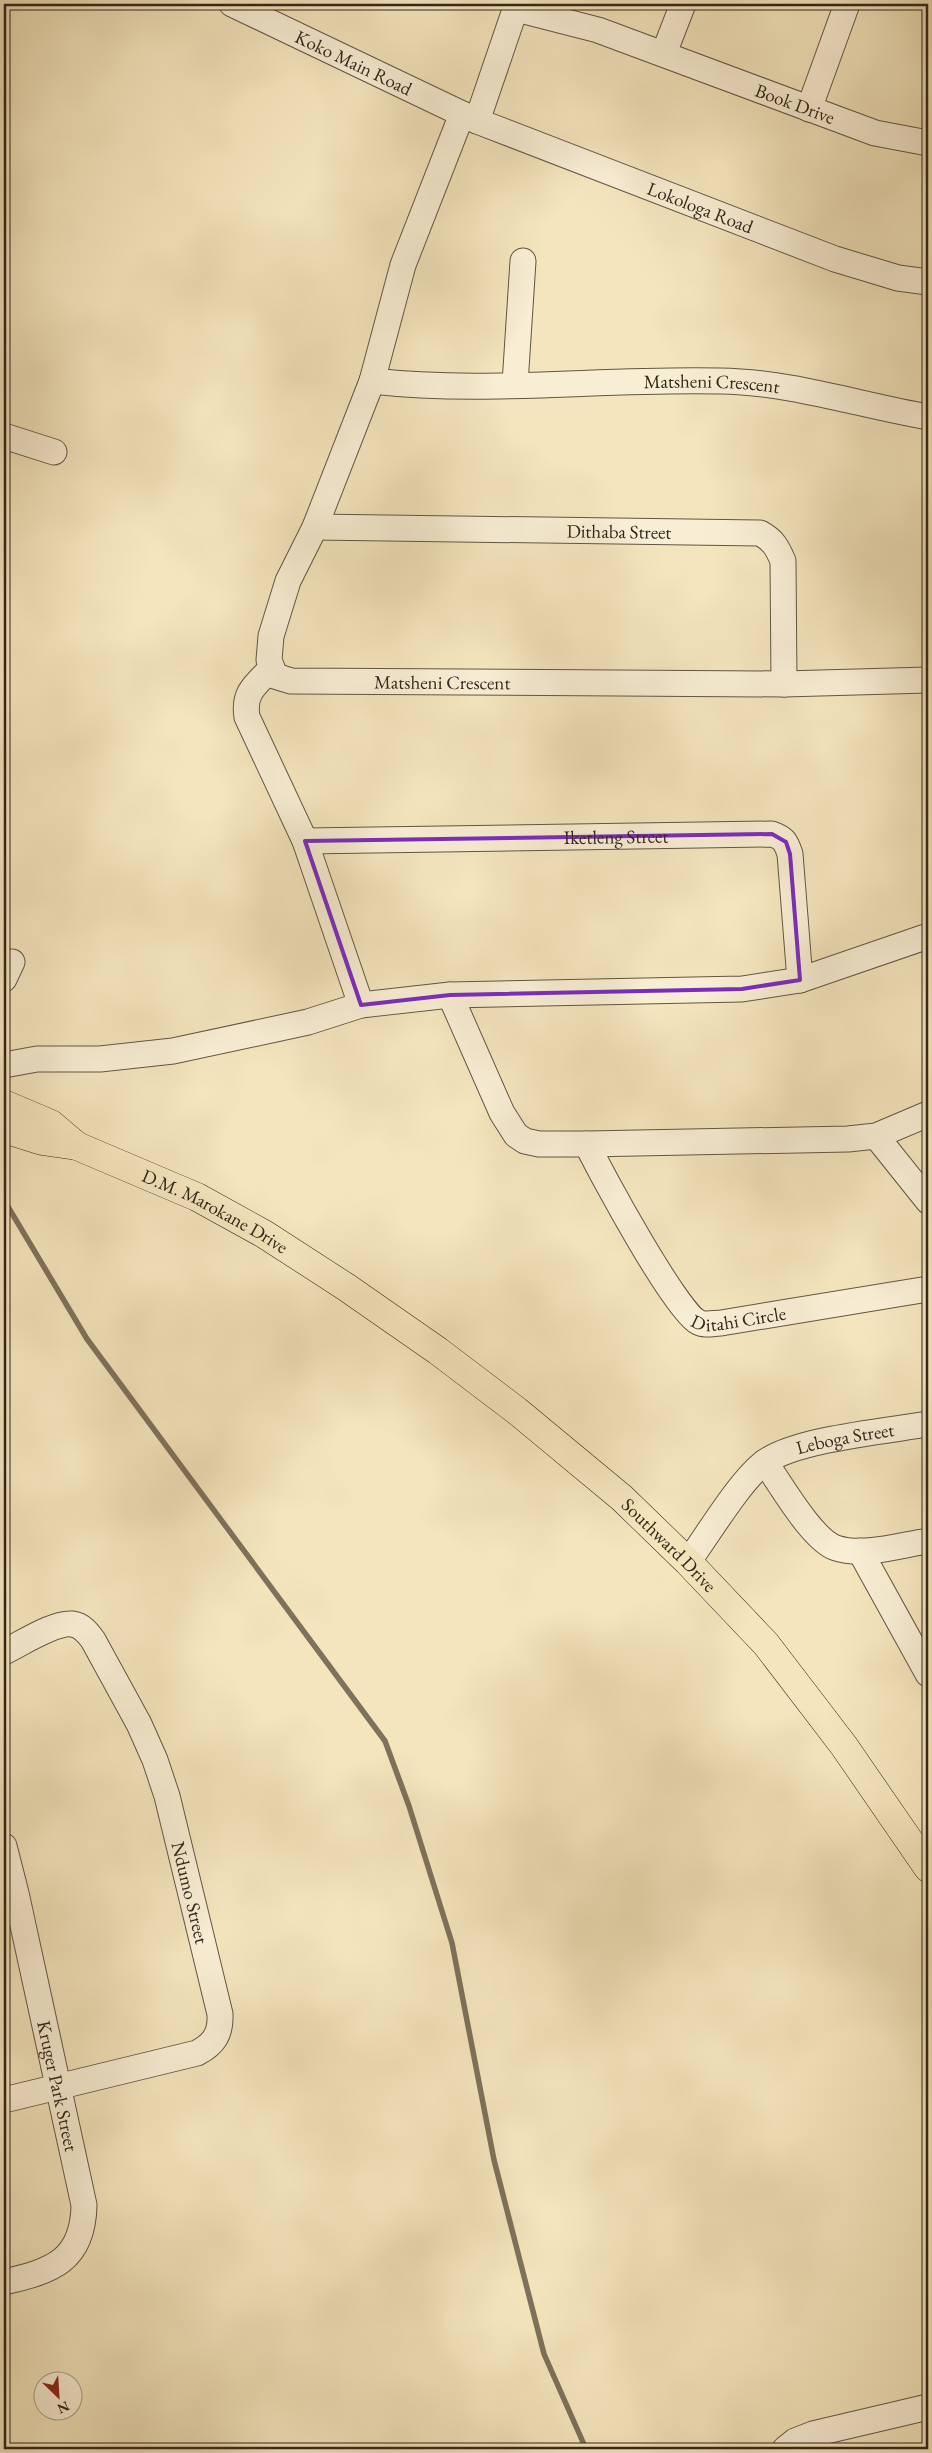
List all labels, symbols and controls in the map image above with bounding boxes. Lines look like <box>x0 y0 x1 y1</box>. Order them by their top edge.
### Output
street label: Koko Main Road <box>291 24 417 101</box>
street label: Book Drive <box>752 78 838 130</box>
street label: Lokologa Road <box>644 176 757 240</box>
street label: Matsheni Crescent <box>643 369 781 399</box>
street label: Dithaba Street <box>566 518 672 545</box>
street label: Matsheni Crescent <box>374 670 511 695</box>
street label: Iketleng Street <box>563 824 669 850</box>
street label: D.M. Marokane Drive <box>138 1163 293 1259</box>
street label: Ditahi Circle <box>687 1301 788 1337</box>
street label: Leboga Street <box>793 1417 896 1460</box>
street label: Southward Drive <box>616 1492 722 1598</box>
street label: Ndumo Street <box>166 1839 214 1946</box>
street label: Kruger Park Street <box>31 2018 84 2154</box>
north arrow <box>32 2370 82 2420</box>
text: N <box>54 2397 72 2419</box>

